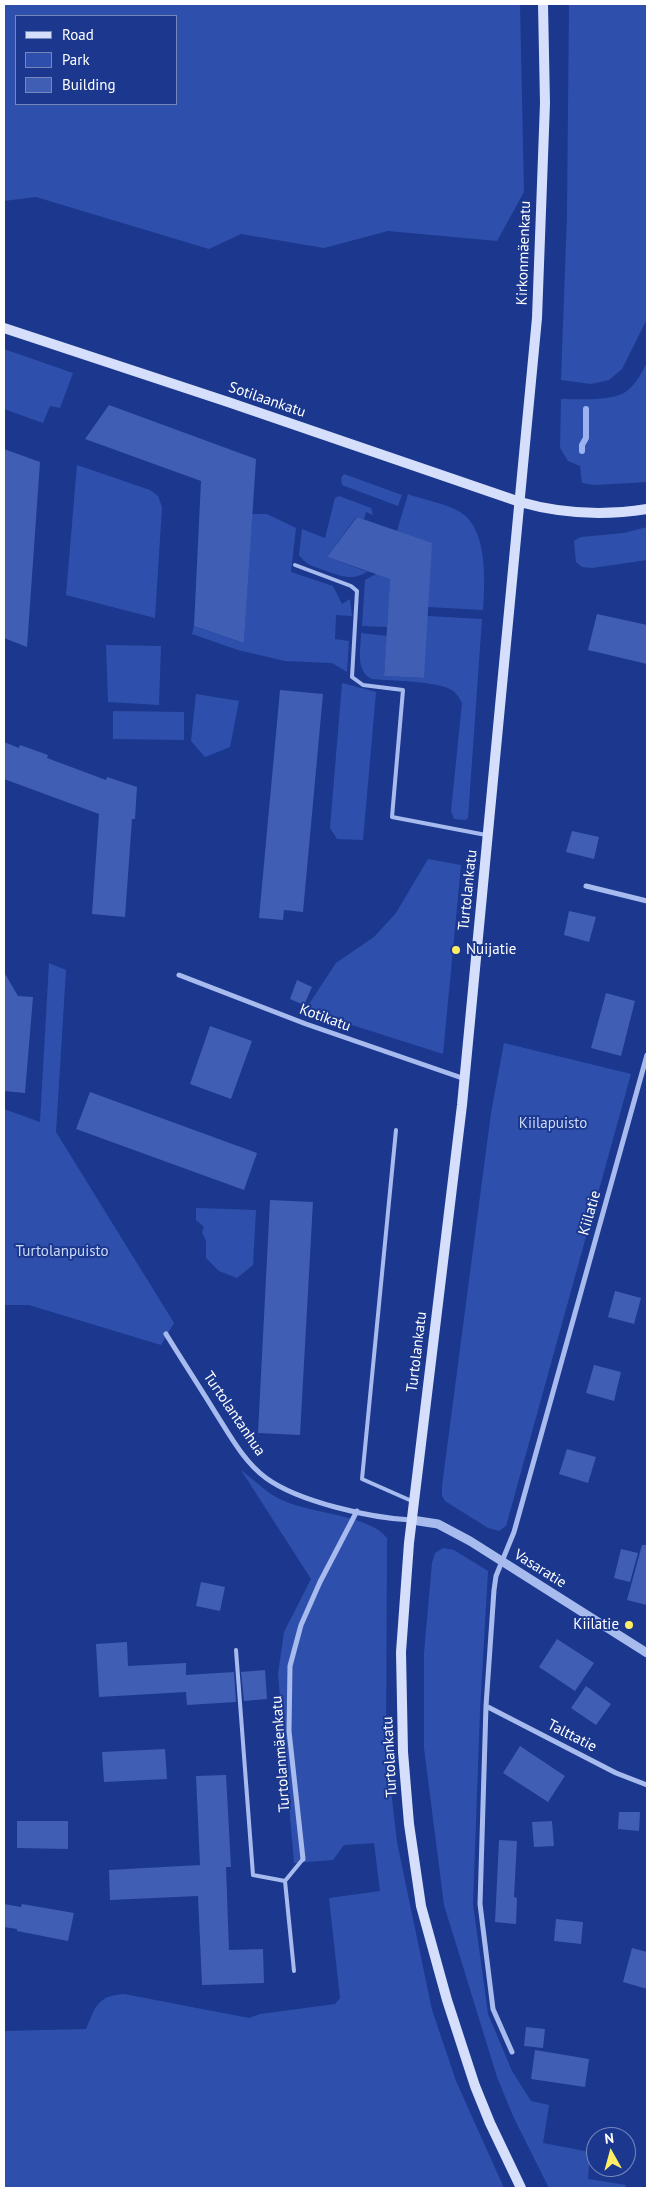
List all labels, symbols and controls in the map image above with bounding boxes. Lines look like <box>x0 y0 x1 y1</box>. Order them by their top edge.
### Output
legend <box>15 15 178 105</box>
text: Road <box>62 25 94 44</box>
text: Park <box>62 50 90 69</box>
text: Building <box>62 75 116 94</box>
street label: Kirkonmäenkatu <box>513 200 535 306</box>
street label: Sotilaankatu <box>226 378 308 422</box>
street label: Turtolankatu <box>455 849 481 931</box>
place label: Nuijatie <box>466 941 516 959</box>
marker: Nuijatie <box>450 944 462 956</box>
street label: Kotikatu <box>297 1000 353 1036</box>
park label: Kiilapuisto <box>519 1115 587 1133</box>
street label: Kiilatie <box>575 1189 605 1237</box>
park label: Turtolanpuisto <box>16 1243 108 1261</box>
street label: Turtolankatu <box>403 1311 431 1393</box>
street label: Turtolantanhua <box>199 1368 269 1460</box>
street label: Vasaratie <box>511 1546 569 1592</box>
place label: Kiilatie <box>573 1616 619 1634</box>
marker: Kiilatie <box>623 1619 635 1631</box>
street label: Turtolanmäenkatu <box>268 1695 294 1813</box>
street label: Turtolankatu <box>379 1716 401 1798</box>
street label: Talttatie <box>544 1716 600 1756</box>
north arrow <box>586 2127 636 2177</box>
text: N <box>604 2129 615 2148</box>

